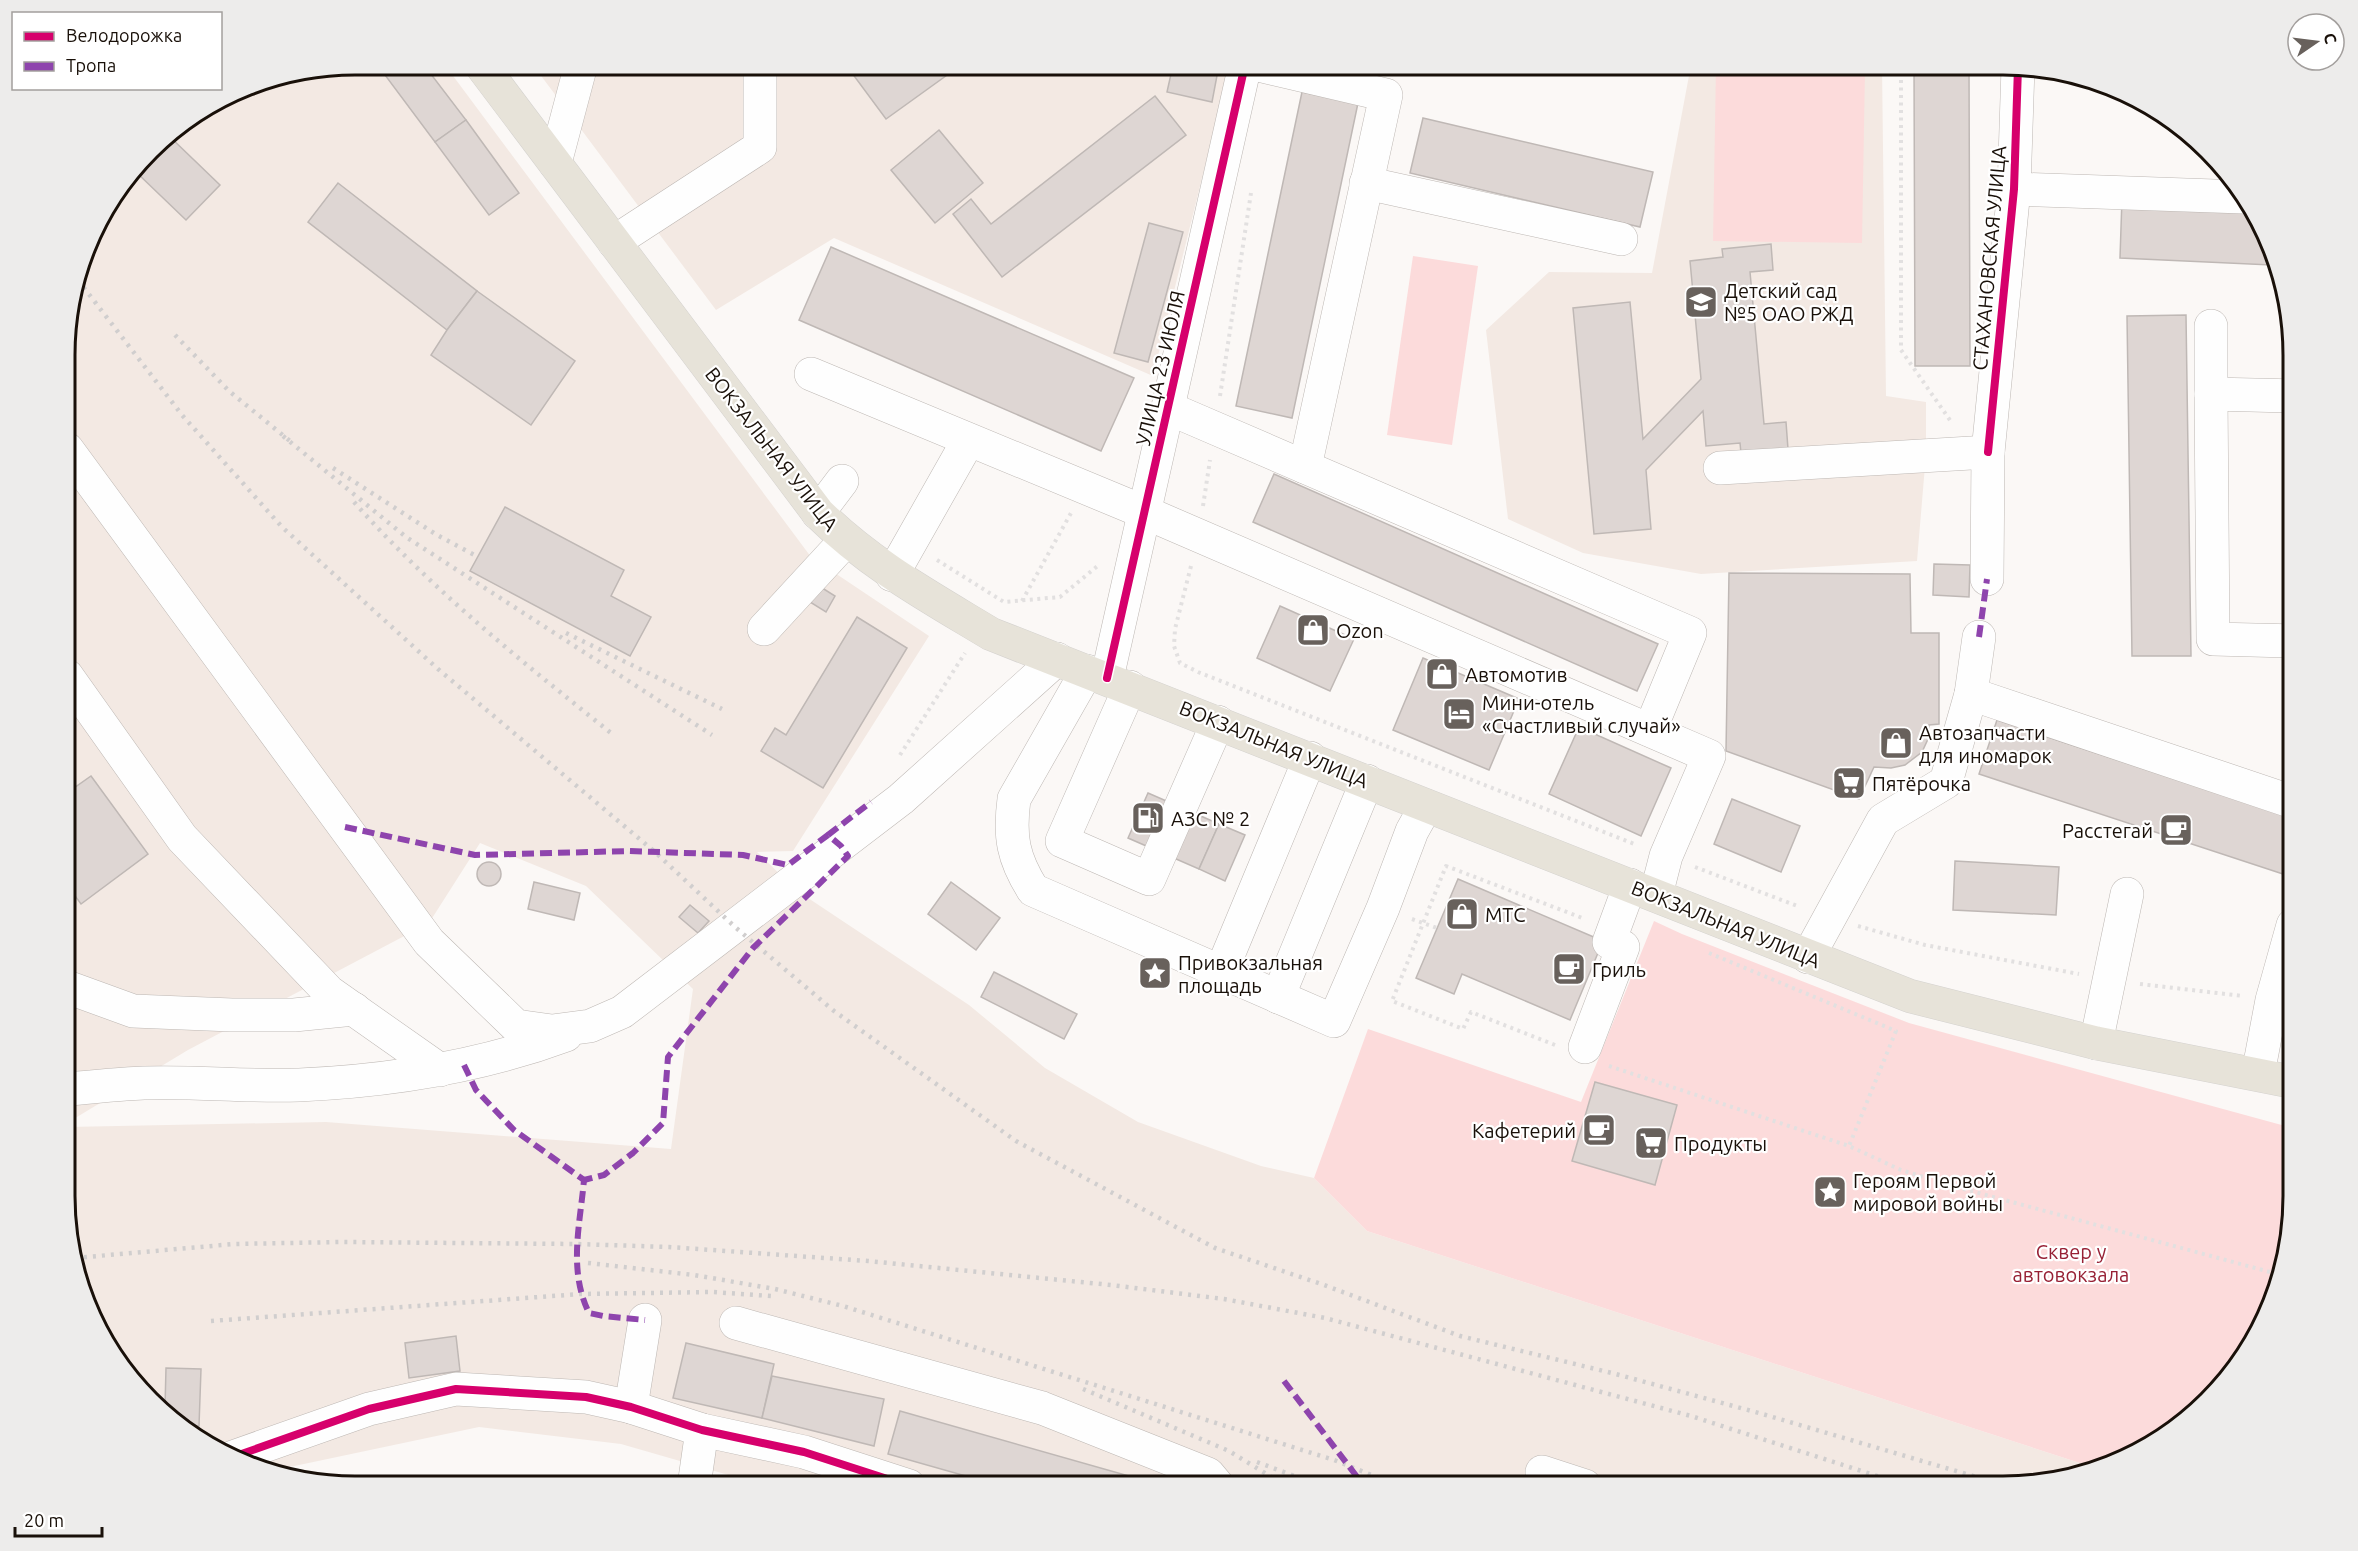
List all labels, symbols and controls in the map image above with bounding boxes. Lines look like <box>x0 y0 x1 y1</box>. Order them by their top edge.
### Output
legend <box>12 12 222 90</box>
north arrow <box>2286 12 2346 72</box>
text: Велодорожка <box>66 25 182 45</box>
text: С <box>2321 31 2341 46</box>
text: Тропа <box>66 55 116 75</box>
street label: СТАХАНОВСКАЯ УЛИЦА <box>1968 145 2010 371</box>
place label: Детский сад №5 ОАО РЖД <box>1724 279 1853 325</box>
school or university icon: Детский сад №5 ОАО РЖД <box>1683 284 1719 320</box>
street label: УЛИЦА 23 ИЮЛЯ <box>1131 288 1189 448</box>
street label: ВОКЗАЛЬНАЯ УЛИЦА <box>701 363 843 535</box>
shop icon: Ozon <box>1295 612 1331 648</box>
place label: Ozon <box>1336 619 1384 642</box>
shop icon: Автомотив <box>1424 656 1460 692</box>
place label: Автомотив <box>1465 663 1568 686</box>
place label: Мини-отель «Счастливый случай» <box>1482 691 1681 737</box>
street label: ВОКЗАЛЬНАЯ УЛИЦА <box>1176 696 1372 792</box>
hotel icon: Мини-отель «Счастливый случай» <box>1441 696 1477 732</box>
place label: Автозапчасти для иномарок <box>1919 721 2052 767</box>
shop icon: Автозапчасти для иномарок <box>1878 725 1914 761</box>
supermarket icon: Пятёрочка <box>1831 765 1867 801</box>
place label: Пятёрочка <box>1872 772 1971 795</box>
fuel station icon: АЗС № 2 <box>1130 800 1166 836</box>
place label: АЗС № 2 <box>1171 807 1250 830</box>
cafe icon: Расстегай <box>2158 812 2194 848</box>
place label: Расстегай <box>2062 819 2153 842</box>
street label: ВОКЗАЛЬНАЯ УЛИЦА <box>1628 876 1824 972</box>
shop icon: МТС <box>1444 896 1480 932</box>
place label: МТС <box>1485 903 1526 926</box>
place label: Привокзальная площадь <box>1178 951 1323 997</box>
cafe icon: Гриль <box>1551 951 1587 987</box>
place icon: Привокзальная площадь <box>1137 955 1173 991</box>
place label: Гриль <box>1592 958 1646 981</box>
cafe icon: Кафетерий <box>1581 1112 1617 1148</box>
place label: Кафетерий <box>1472 1119 1576 1142</box>
supermarket icon: Продукты <box>1633 1125 1669 1161</box>
place label: Продукты <box>1674 1132 1767 1155</box>
place label: Героям Первой мировой войны <box>1853 1169 2003 1215</box>
place icon: Героям Первой мировой войны <box>1812 1174 1848 1210</box>
park label: Сквер у автовокзала <box>2013 1240 2129 1286</box>
scale bar <box>15 1500 102 1538</box>
text: 20 m <box>24 1510 64 1530</box>

